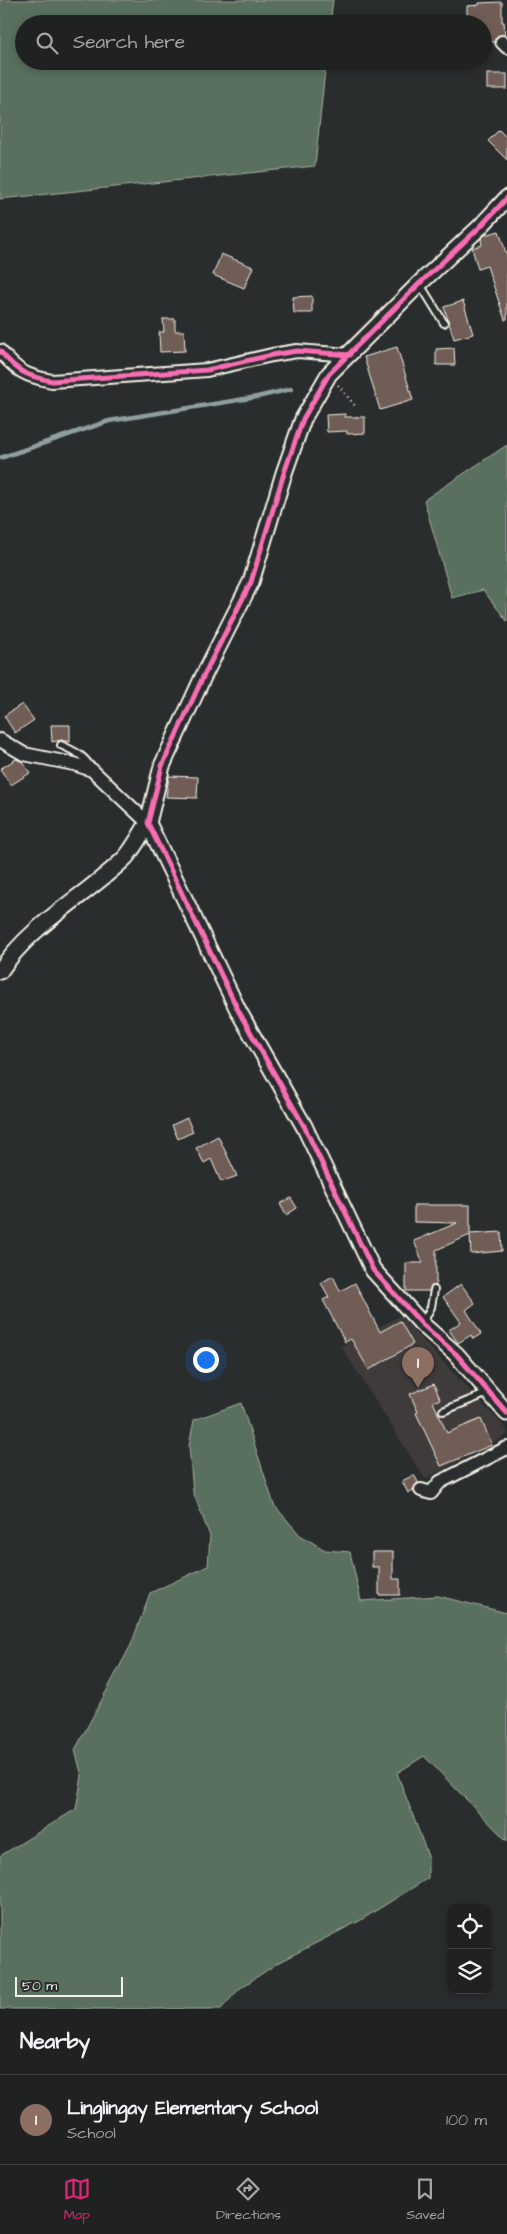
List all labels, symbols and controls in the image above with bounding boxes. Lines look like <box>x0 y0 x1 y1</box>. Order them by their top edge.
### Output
search box <box>15 15 492 70</box>
icon: search <box>33 29 61 57</box>
text: Search here <box>73 29 185 56</box>
your location <box>193 1347 219 1373</box>
pin: 1 <box>402 1347 434 1388</box>
map controls <box>447 1904 492 1994</box>
button: locate <box>447 1904 492 1949</box>
button: layers <box>447 1949 492 1994</box>
scale bar <box>15 1974 122 1997</box>
text: 50 m <box>22 1976 57 1996</box>
text: Nearby <box>20 2027 90 2056</box>
text: Linglingay Elementary School <box>67 2095 318 2122</box>
text: 1 <box>35 2109 37 2131</box>
text: 100 m <box>446 2109 487 2131</box>
text: School <box>67 2122 116 2144</box>
tab: Map <box>63 2175 91 2225</box>
tab: Directions <box>216 2175 281 2225</box>
tab: Saved <box>406 2175 444 2225</box>

